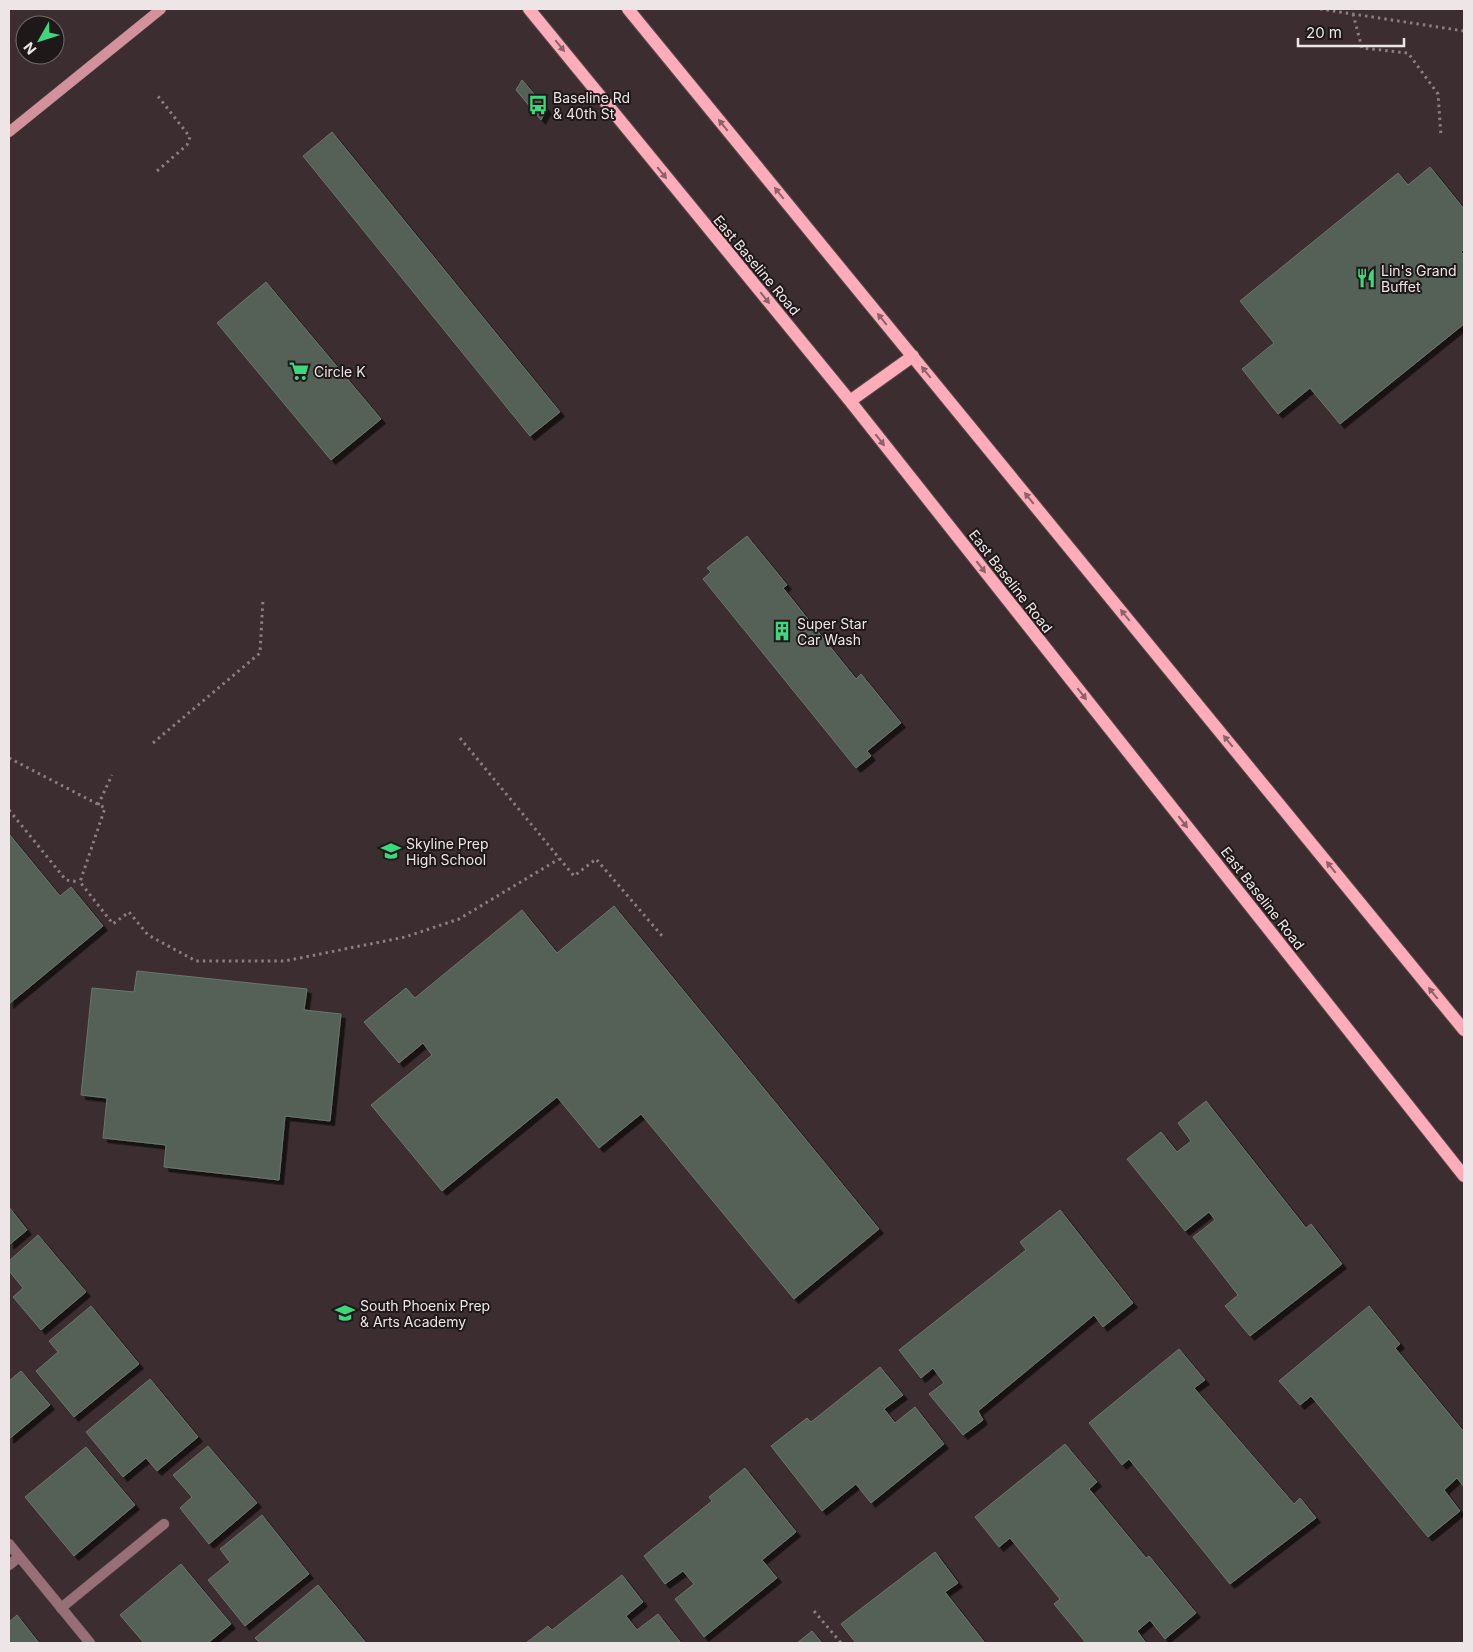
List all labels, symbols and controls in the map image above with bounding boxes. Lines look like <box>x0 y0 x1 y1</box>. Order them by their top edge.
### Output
north arrow <box>15 15 65 65</box>
scale bar <box>1298 15 1404 47</box>
text: 20 m <box>1306 23 1342 42</box>
text: N <box>20 39 39 58</box>
one-way arrow <box>554 40 565 53</box>
place label: Baseline Rd & 40th St <box>553 89 630 122</box>
bus stop icon: Baseline Rd & 40th St <box>527 94 549 116</box>
one-way arrow <box>718 119 729 132</box>
one-way arrow <box>656 166 667 179</box>
one-way arrow <box>774 187 785 199</box>
street label: East Baseline Road <box>710 211 804 319</box>
place label: Lin's Grand Buffet <box>1381 262 1457 295</box>
restaurant icon: Lin's Grand Buffet <box>1355 267 1377 289</box>
one-way arrow <box>759 292 770 305</box>
one-way arrow <box>877 313 888 326</box>
supermarket icon: Circle K <box>288 360 310 382</box>
place label: Circle K <box>314 363 366 380</box>
one-way arrow <box>921 366 932 378</box>
one-way arrow <box>875 433 885 447</box>
one-way arrow <box>1024 491 1035 504</box>
street label: East Baseline Road <box>966 526 1056 636</box>
one-way arrow <box>976 560 986 574</box>
one-way arrow <box>1120 609 1131 622</box>
place label: Super Star Car Wash <box>797 615 867 648</box>
building icon: Super Star Car Wash <box>771 620 793 642</box>
one-way arrow <box>1077 687 1087 701</box>
one-way arrow <box>1223 734 1234 747</box>
one-way arrow <box>1178 815 1188 828</box>
place label: Skyline Prep High School <box>406 835 488 868</box>
school or university icon: Skyline Prep High School <box>380 840 402 862</box>
street label: East Baseline Road <box>1218 843 1308 953</box>
one-way arrow <box>1325 860 1336 873</box>
one-way arrow <box>1428 986 1439 999</box>
place label: South Phoenix Prep & Arts Academy <box>360 1297 490 1330</box>
school or university icon: South Phoenix Prep & Arts Academy <box>334 1302 356 1324</box>

